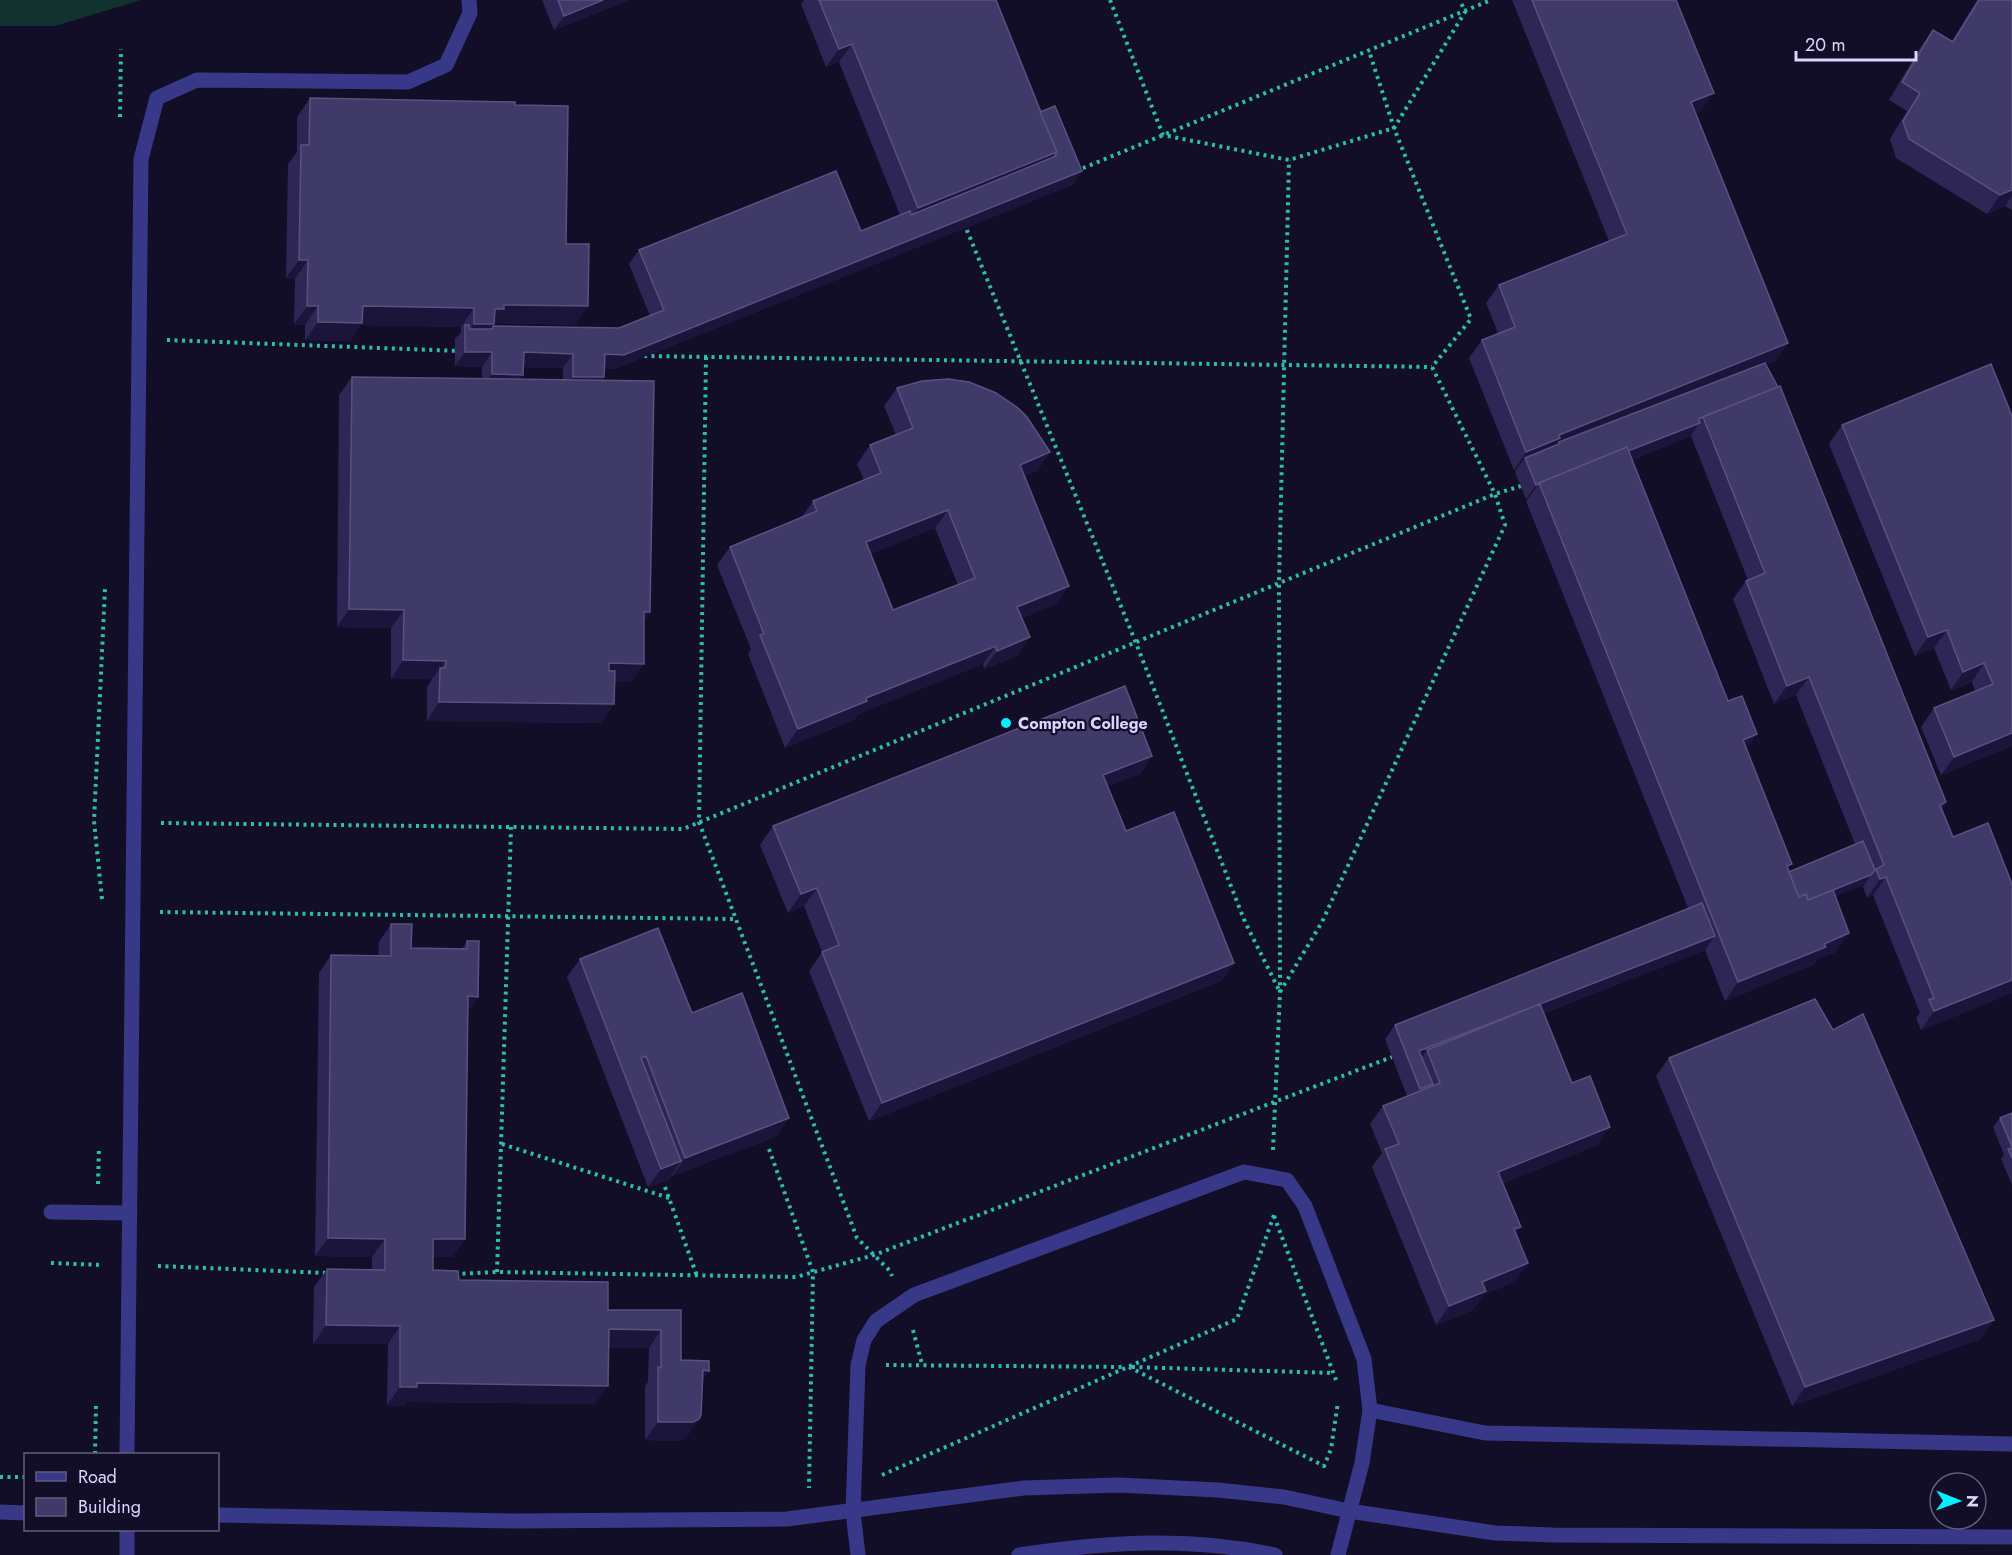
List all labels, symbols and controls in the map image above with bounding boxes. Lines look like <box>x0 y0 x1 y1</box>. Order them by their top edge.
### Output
scale bar <box>1796 24 1916 62</box>
text: 20 m <box>1805 32 1845 58</box>
place label: Compton College <box>1018 712 1148 735</box>
marker: Compton College <box>999 716 1013 730</box>
legend <box>24 1453 219 1531</box>
text: Road <box>78 1464 117 1490</box>
north arrow <box>1928 1471 1988 1531</box>
text: Building <box>78 1494 141 1520</box>
text: N <box>1961 1495 1984 1508</box>

